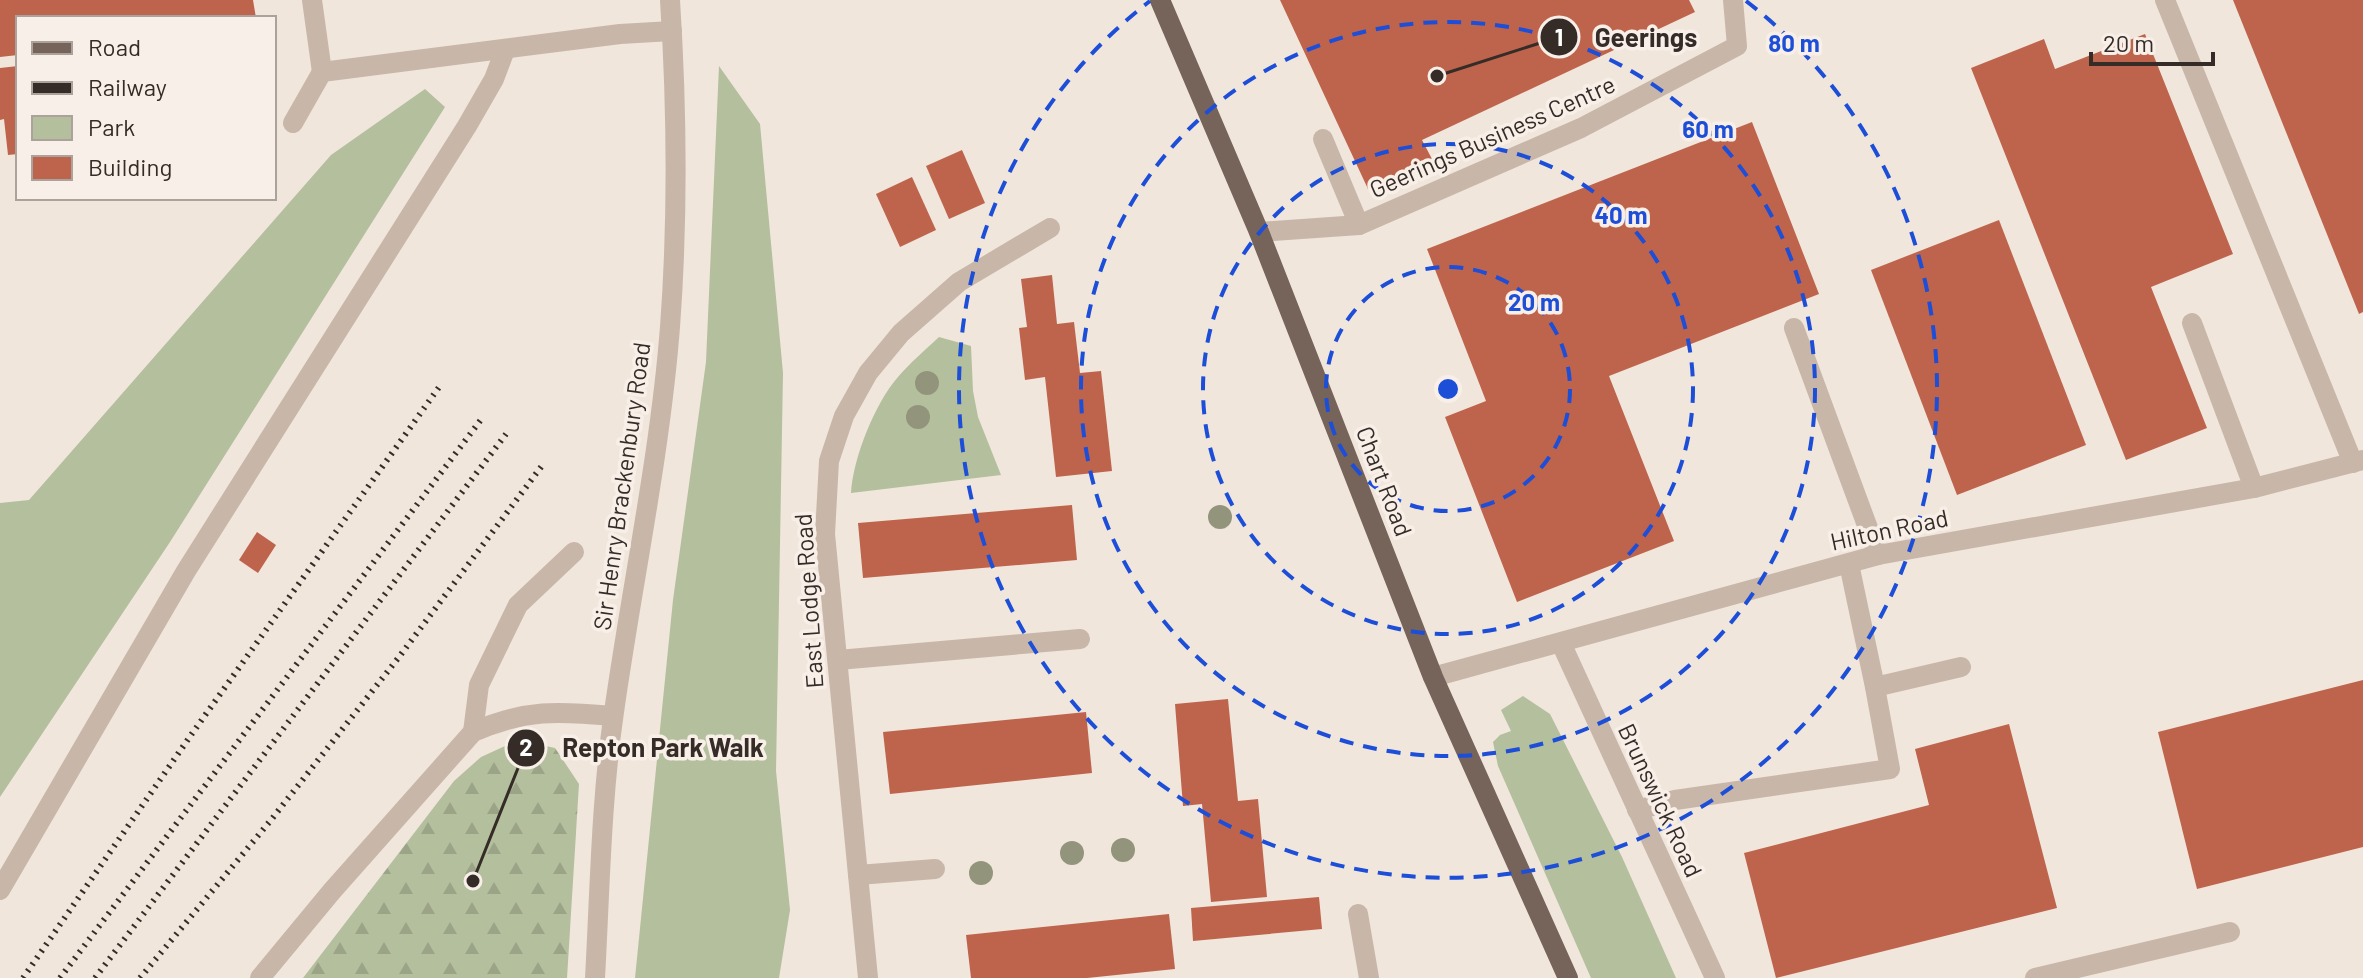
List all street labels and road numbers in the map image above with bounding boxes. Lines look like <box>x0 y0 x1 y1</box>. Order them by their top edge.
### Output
street label: Geerings Business Centre <box>1365 69 1619 203</box>
street label: Sir Henry Brackenbury Road <box>586 340 656 632</box>
street label: Chart Road <box>1351 422 1419 540</box>
street label: Hilton Road <box>1827 502 1951 556</box>
street label: East Lodge Road <box>787 513 829 689</box>
street label: Brunswick Road <box>1613 719 1709 881</box>

